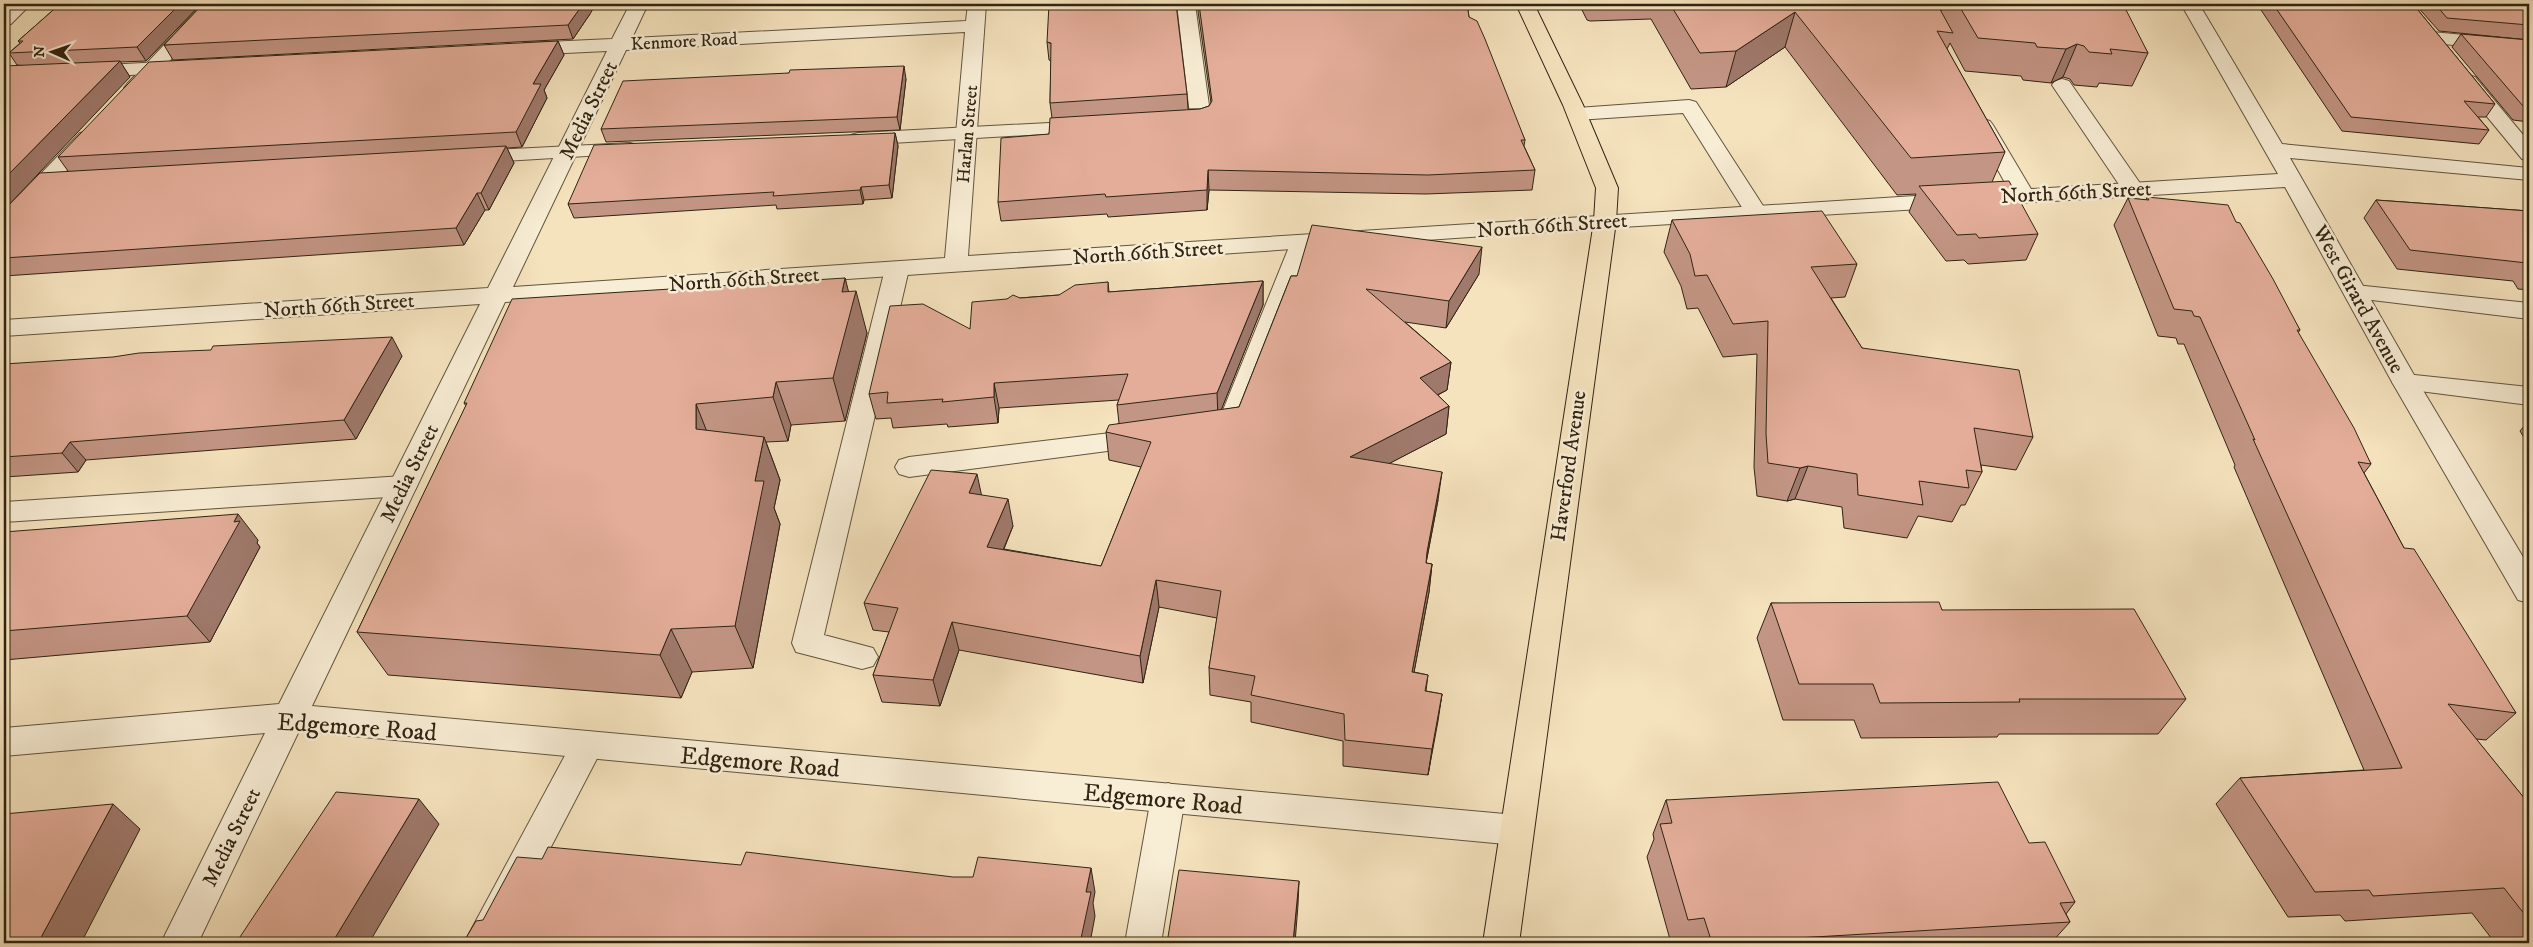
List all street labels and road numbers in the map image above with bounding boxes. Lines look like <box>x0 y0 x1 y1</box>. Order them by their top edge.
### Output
street label: Kenmore Road <box>630 28 738 56</box>
street label: Media Street <box>554 57 624 164</box>
street label: Harlan Street <box>953 84 983 184</box>
street label: North 66th Street <box>2000 176 2152 210</box>
street label: North 66th Street <box>1476 208 1628 244</box>
street label: West Girard Avenue <box>2306 220 2410 378</box>
street label: North 66th Street <box>1072 235 1224 271</box>
street label: North 66th Street <box>668 262 820 298</box>
street label: North 66th Street <box>263 288 415 324</box>
street label: Haverford Avenue <box>1546 389 1592 543</box>
street label: Media Street <box>375 420 445 527</box>
street label: Edgemore Road <box>276 706 438 749</box>
street label: Edgemore Road <box>679 740 842 785</box>
street label: Edgemore Road <box>1082 777 1245 822</box>
street label: Media Street <box>197 784 267 891</box>

